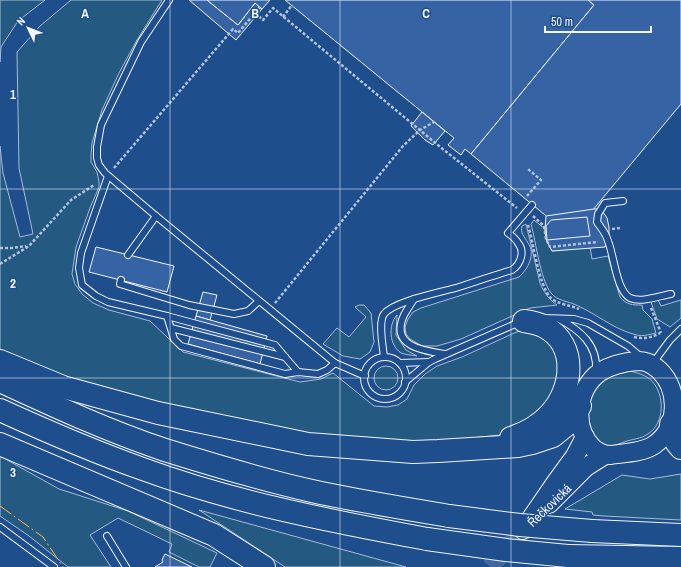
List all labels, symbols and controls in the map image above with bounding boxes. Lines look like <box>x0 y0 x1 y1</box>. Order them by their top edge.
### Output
text: A <box>81 5 89 22</box>
text: B <box>251 5 259 22</box>
text: C <box>422 5 430 22</box>
north arrow <box>8 8 48 48</box>
scale bar <box>545 8 651 34</box>
text: N <box>13 14 28 28</box>
text: 50 m <box>551 14 573 30</box>
text: 1 <box>10 86 16 103</box>
text: 2 <box>10 275 16 292</box>
text: 3 <box>10 464 16 481</box>
street label: Řečkovická <box>524 480 575 531</box>

